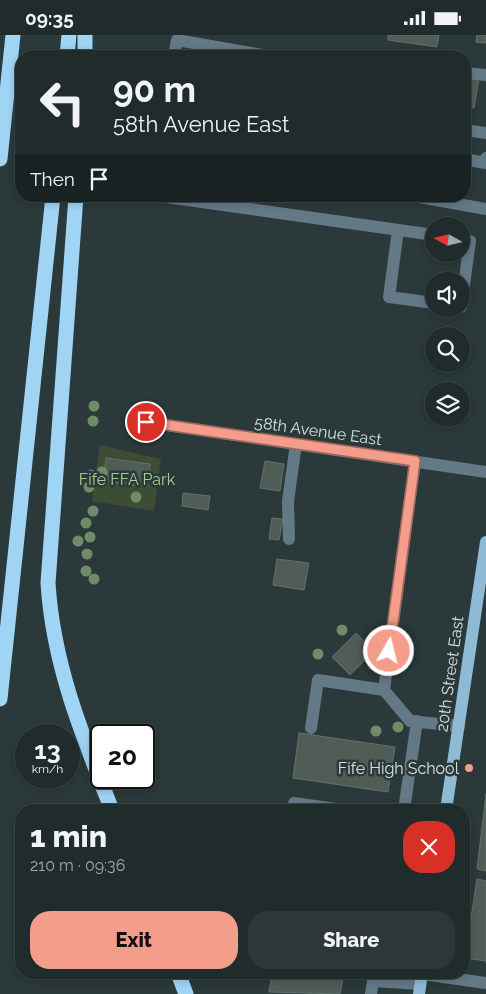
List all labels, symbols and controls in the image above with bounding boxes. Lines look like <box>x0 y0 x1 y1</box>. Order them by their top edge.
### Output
text: 09:35 <box>25 7 74 29</box>
text: 90 m <box>113 69 196 110</box>
icon: left <box>30 70 95 135</box>
text: 58th Avenue East <box>113 111 289 137</box>
icon: arrive <box>85 165 113 193</box>
text: Then <box>30 168 75 190</box>
north arrow <box>425 217 470 263</box>
map controls <box>425 217 470 427</box>
button: sound <box>425 272 470 317</box>
button: search <box>425 327 470 372</box>
button: layers <box>425 382 470 427</box>
pin <box>125 401 167 443</box>
icon: arrive <box>132 408 160 436</box>
street label: 58th Avenue East <box>253 413 383 449</box>
park label: Fife FFA Park <box>79 470 176 489</box>
street label: 20th Street East <box>432 614 468 733</box>
position arrow <box>362 624 414 676</box>
speed limit sign: 20 <box>90 724 155 789</box>
text: 13 <box>34 735 61 765</box>
place label: Fife High School <box>338 759 460 778</box>
text: km/h <box>32 762 63 776</box>
marker: Fife High School <box>463 762 475 774</box>
text: 1 min <box>30 819 107 854</box>
button: close <box>403 821 455 873</box>
text: 210 m · 09:36 <box>30 856 125 875</box>
button: Exit <box>30 911 238 969</box>
button: Share <box>248 911 455 969</box>

